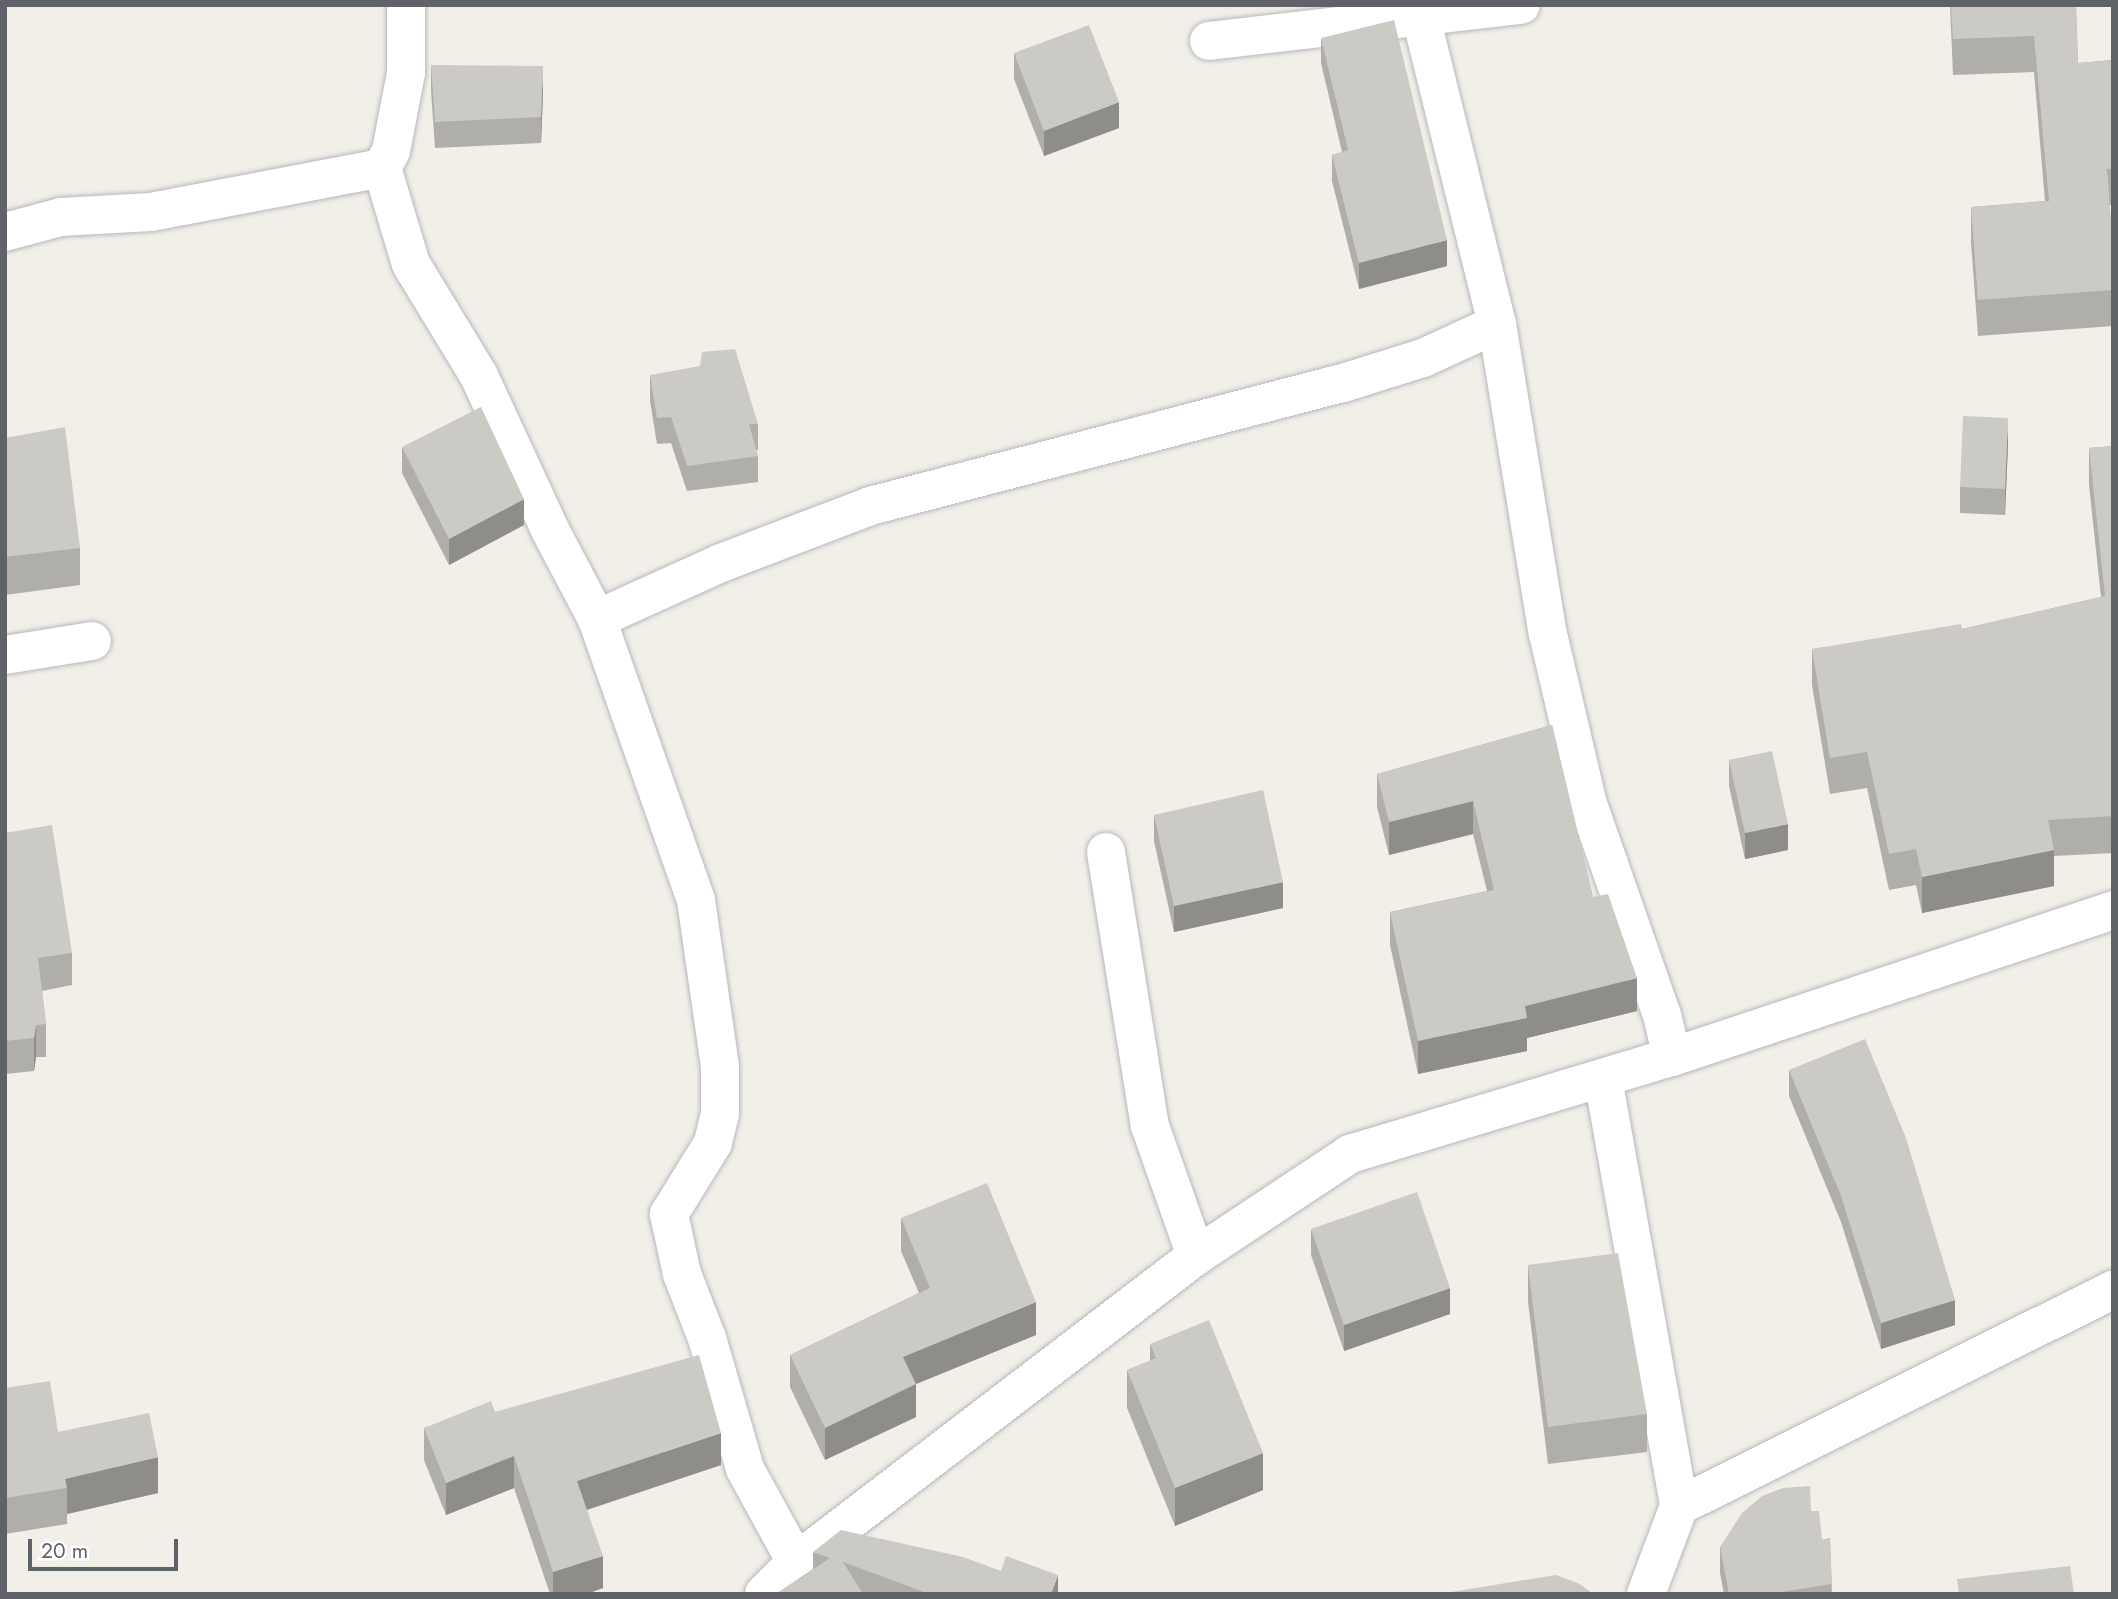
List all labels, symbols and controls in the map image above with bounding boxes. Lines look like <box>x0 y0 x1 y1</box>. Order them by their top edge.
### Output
scale bar <box>32 1526 182 1570</box>
text: 20 m <box>41 1536 88 1566</box>

